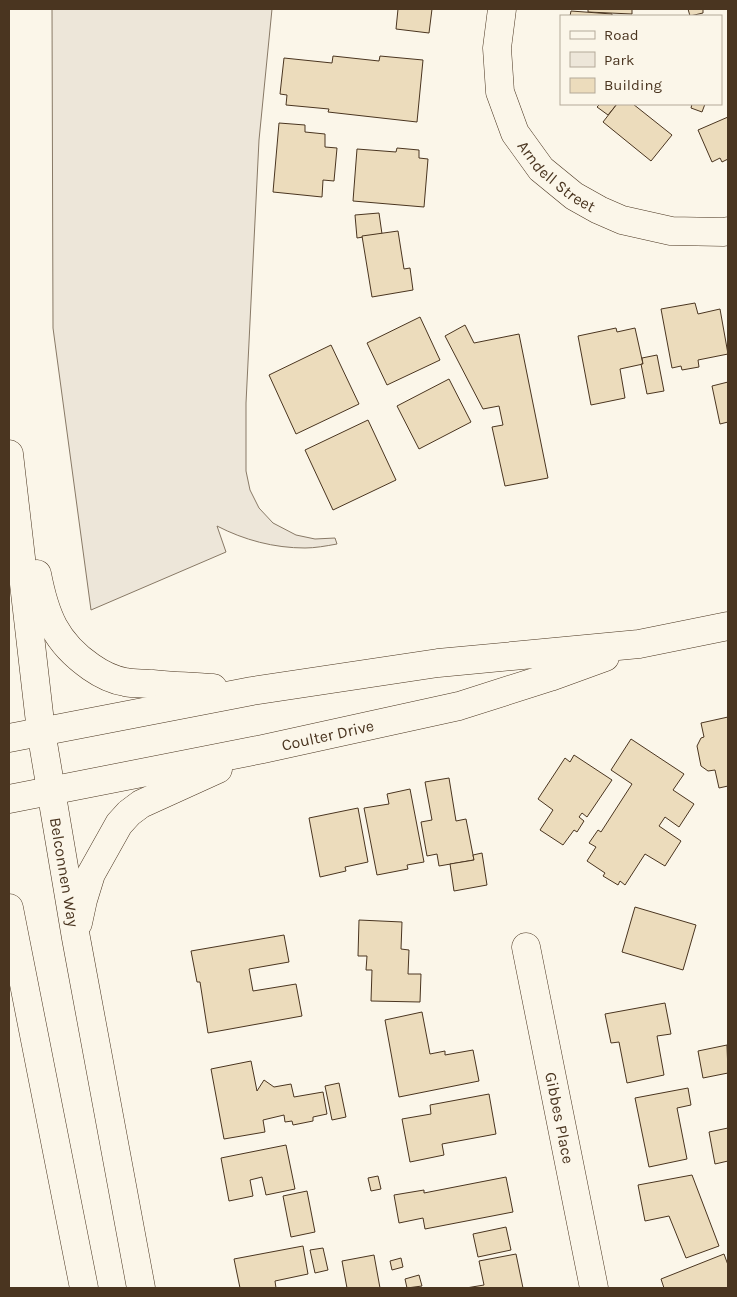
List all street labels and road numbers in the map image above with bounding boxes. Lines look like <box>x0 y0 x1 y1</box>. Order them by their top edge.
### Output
street label: Arndell Street <box>514 137 599 216</box>
street label: Coulter Drive <box>280 716 376 755</box>
street label: Belconnen Way <box>46 816 83 929</box>
street label: Gibbes Place <box>541 1070 578 1165</box>

